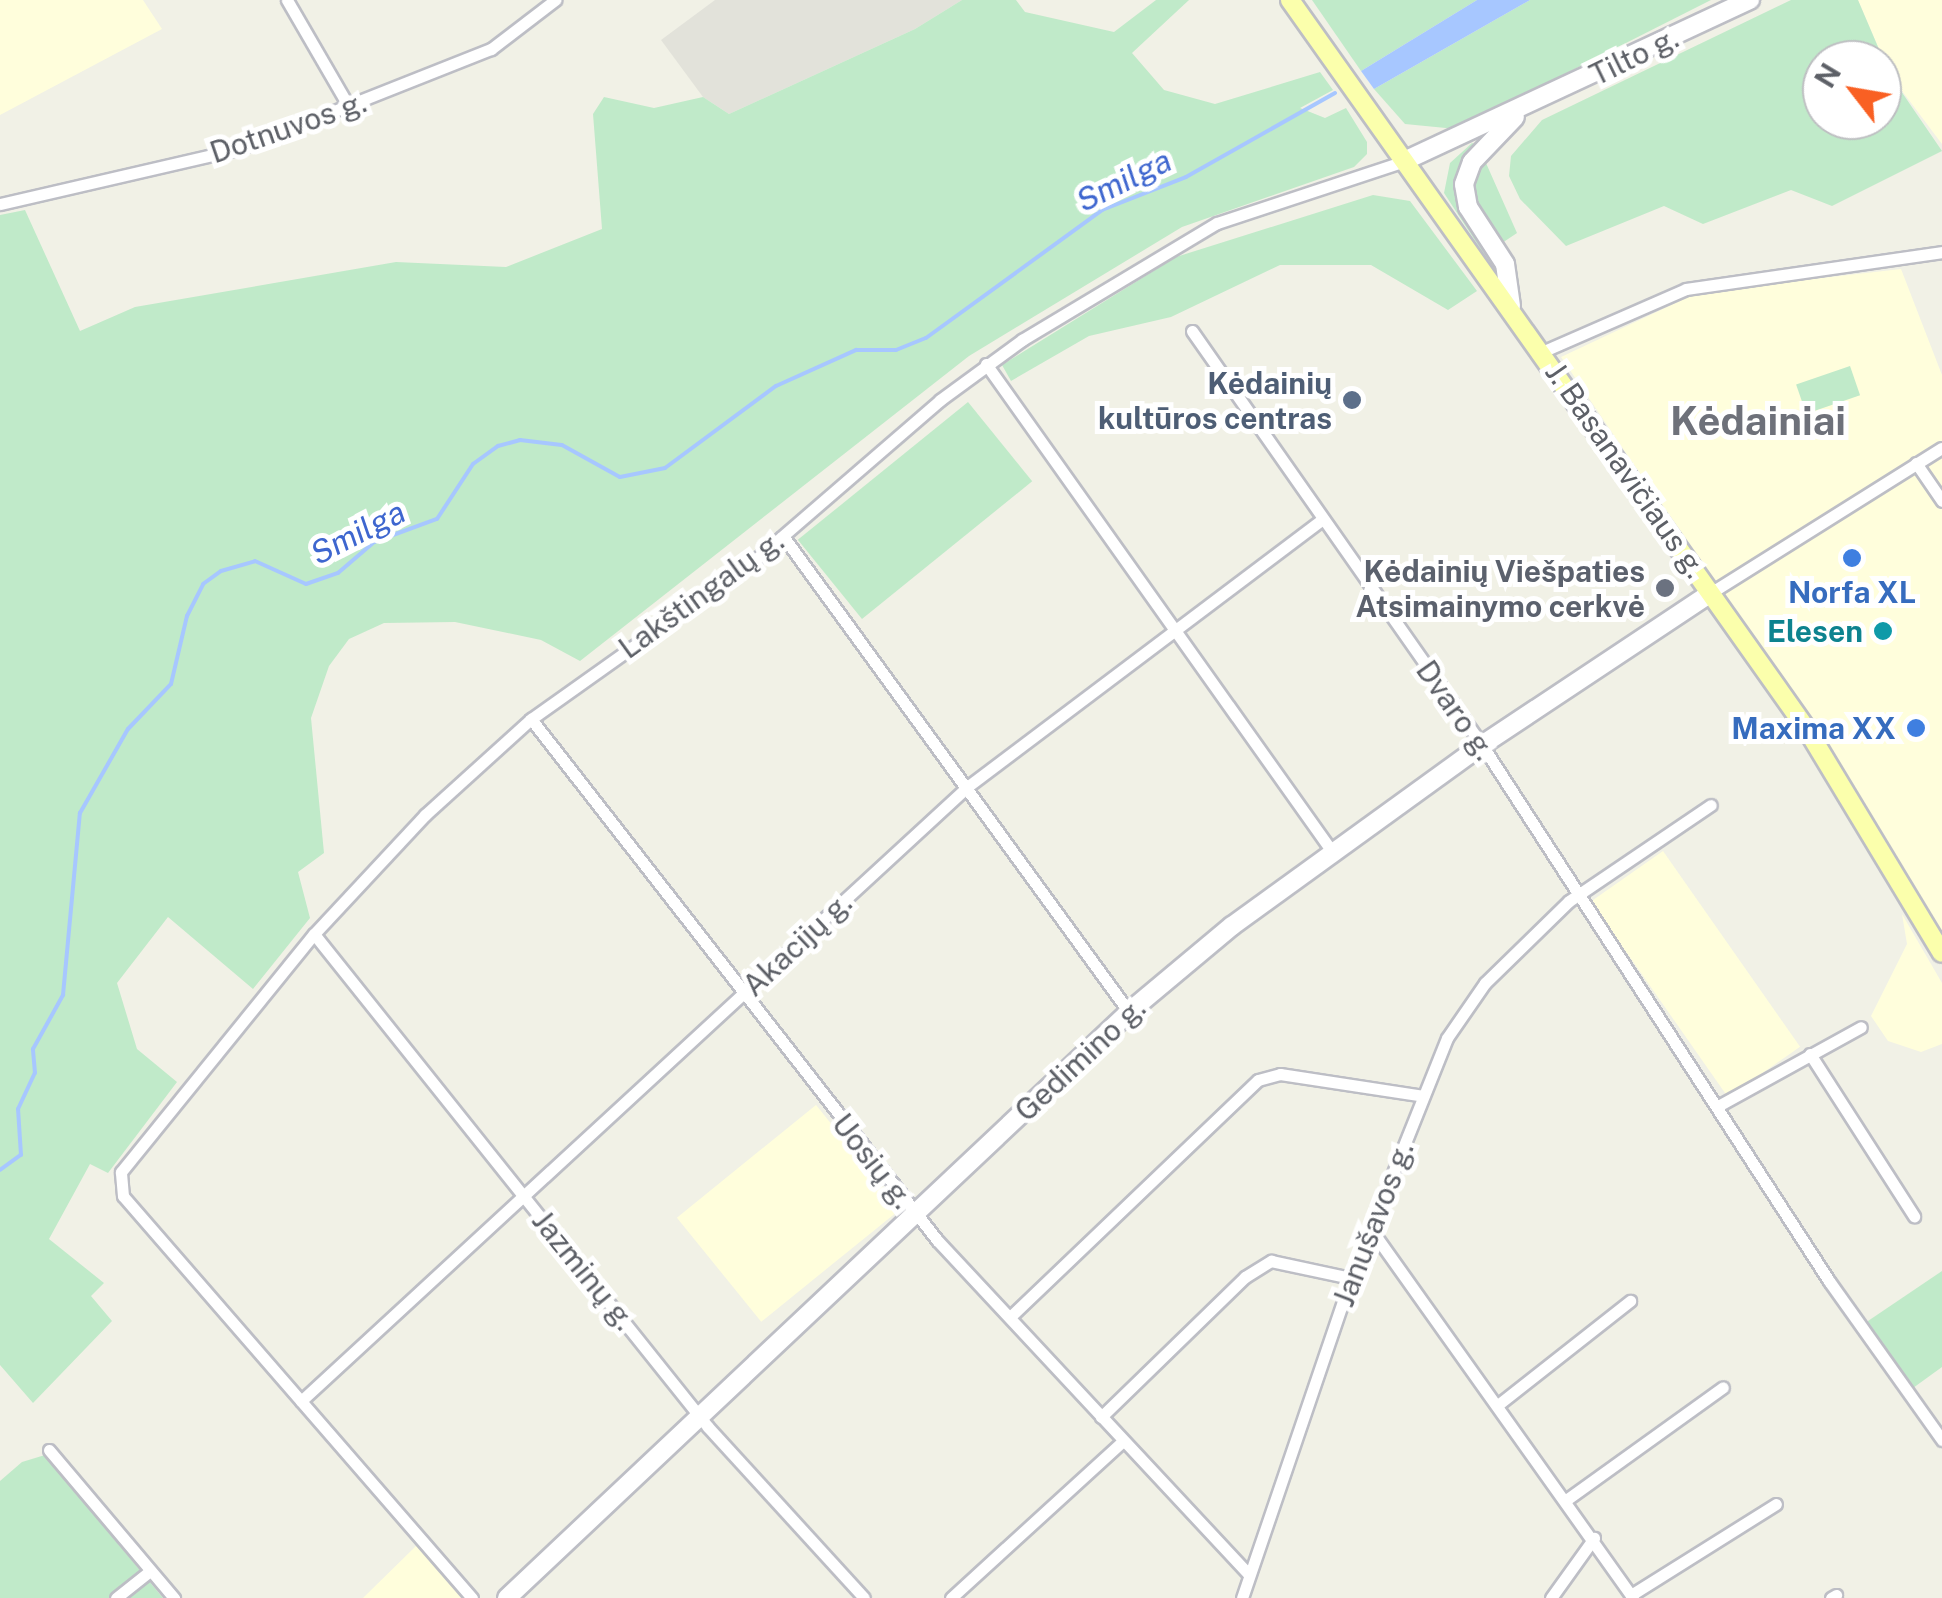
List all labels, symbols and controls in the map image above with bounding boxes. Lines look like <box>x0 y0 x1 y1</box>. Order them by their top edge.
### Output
street label: Tilto g. <box>1584 19 1684 93</box>
north arrow <box>1802 40 1902 140</box>
text: N <box>1808 57 1847 93</box>
street label: Dotnuvos g. <box>205 83 371 171</box>
water label: Smilga <box>1070 142 1178 220</box>
street label: J. Basanavičiaus g. <box>1538 355 1714 585</box>
place label: Kėdainių kultūros centras <box>1098 365 1332 436</box>
marker: Kėdainių kultūros centras <box>1341 389 1363 411</box>
district label: Kėdainiai <box>1670 397 1846 445</box>
water label: Smilga <box>304 493 412 573</box>
street label: Lakštingalų g. <box>612 522 790 666</box>
marker: Norfa XL <box>1841 547 1863 569</box>
place label: Kėdainių Viešpaties Atsimainymo cerkvė <box>1355 553 1645 624</box>
place label: Norfa XL <box>1788 574 1916 610</box>
marker: Kėdainių Viešpaties Atsimainymo cerkvė <box>1654 577 1676 599</box>
place label: Elesen <box>1767 613 1863 649</box>
marker: Elesen <box>1872 620 1894 642</box>
street label: Dvaro g. <box>1409 653 1503 767</box>
place label: Maxima XX <box>1731 710 1896 746</box>
marker: Maxima XX <box>1905 717 1927 739</box>
street label: Akacijų g. <box>735 885 859 1003</box>
street label: Gedimino g. <box>1007 989 1153 1129</box>
street label: Uosių g. <box>825 1106 921 1216</box>
street label: Janušavos g. <box>1325 1136 1421 1312</box>
street label: Jazminų g. <box>525 1203 643 1337</box>

